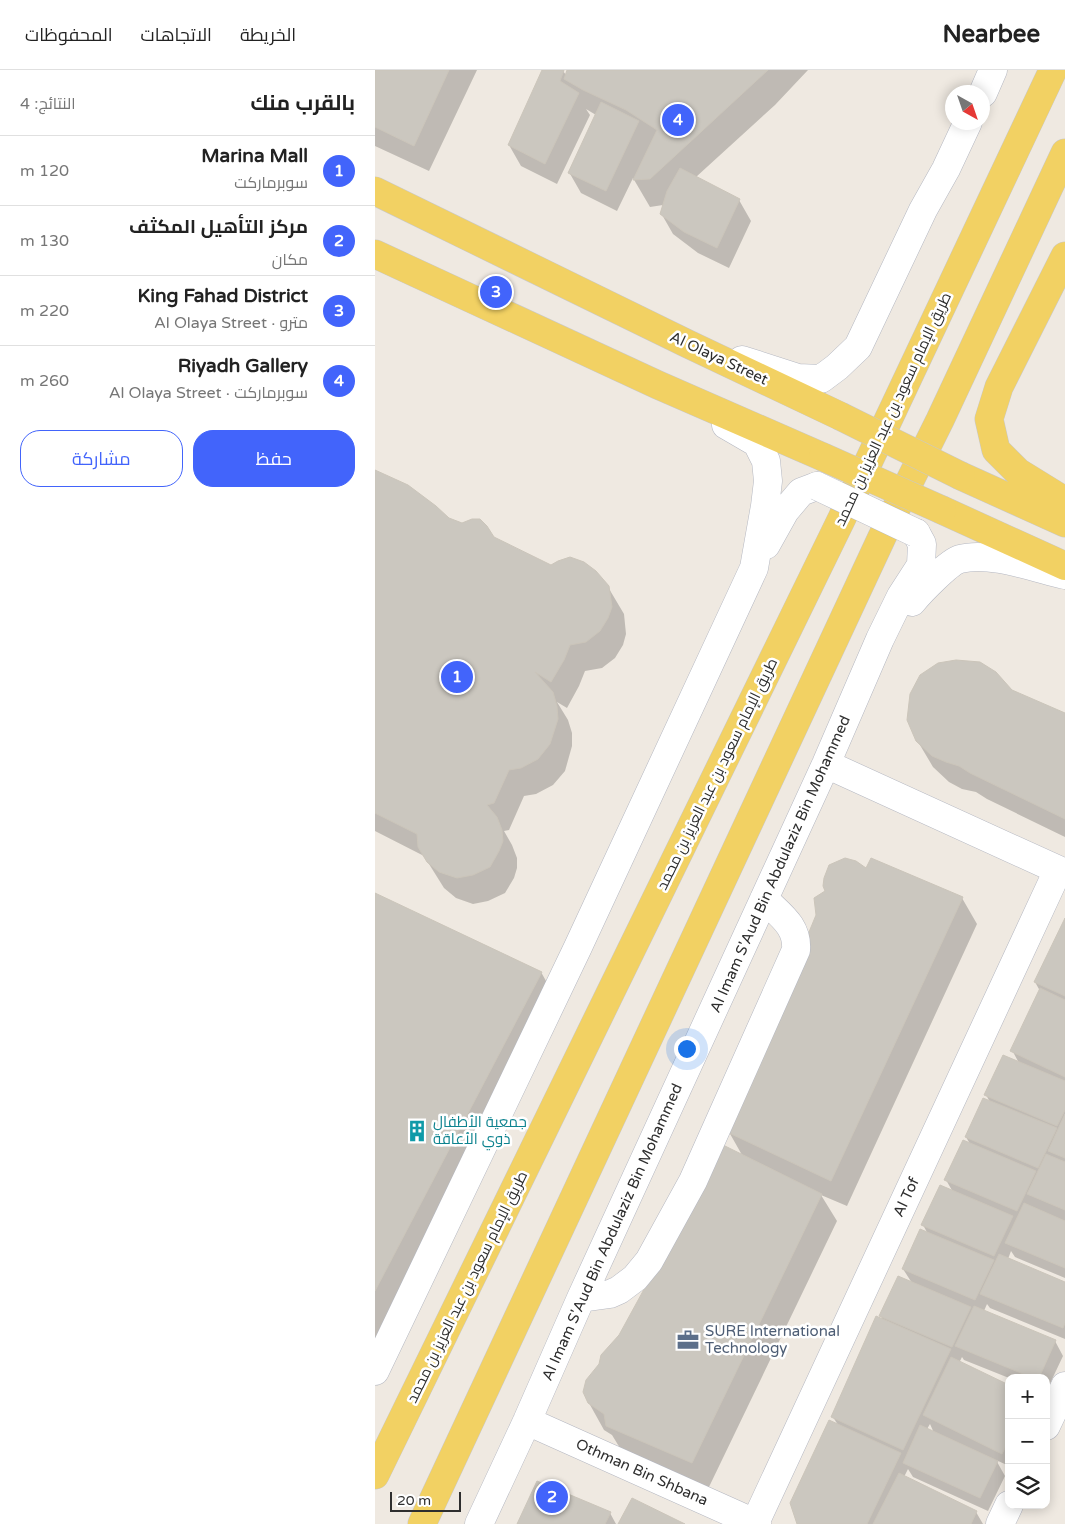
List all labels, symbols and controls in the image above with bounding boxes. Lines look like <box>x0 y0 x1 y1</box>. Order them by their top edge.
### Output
text: Nearbee <box>942 20 1040 49</box>
text: المحفوظات <box>25 24 113 46</box>
text: الاتجاهات <box>141 24 212 46</box>
text: الخريطة <box>240 24 296 46</box>
north arrow <box>945 85 990 130</box>
text: بالقرب منك <box>250 91 355 116</box>
text: النتائج: 4 <box>20 94 76 114</box>
pin: 4 <box>662 101 694 139</box>
text: Marina Mall <box>201 145 308 167</box>
text: 120 m <box>20 161 69 181</box>
text: 1 <box>334 161 344 181</box>
text: سوبرماركت <box>234 173 308 193</box>
text: مركز التأهيل المكثف <box>129 216 308 238</box>
text: 130 m <box>20 231 69 251</box>
text: 2 <box>334 231 344 251</box>
text: مكان <box>272 250 308 270</box>
pin: 3 <box>480 273 512 311</box>
text: King Fahad District <box>138 285 308 307</box>
street label: طريق الإمام سعود بن عبد العزيز بن محمد <box>831 289 956 529</box>
text: 220 m <box>20 301 69 321</box>
text: 3 <box>334 301 344 321</box>
text: مترو · Al Olaya Street <box>154 313 308 333</box>
street label: Al Olaya Street <box>667 327 771 389</box>
text: Riyadh Gallery <box>178 355 308 377</box>
text: 260 m <box>20 371 69 391</box>
text: 4 <box>334 371 344 391</box>
text: سوبرماركت · Al Olaya Street <box>109 383 308 403</box>
button: مشاركة <box>20 430 183 487</box>
button: حفظ <box>193 430 355 487</box>
street label: طريق الإمام سعود بن عبد العزيز بن محمد <box>653 655 782 893</box>
pin: 1 <box>441 658 473 696</box>
street label: Al Imam S'Aud Bin Abdulaziz Bin Mohammed <box>706 713 854 1015</box>
your location <box>674 1036 700 1062</box>
street label: Al Imam S'Aud Bin Abdulaziz Bin Mohammed <box>538 1081 686 1383</box>
place label: جمعية الأطفال ذوي الأعاقة <box>433 1113 527 1151</box>
building icon: جمعية الأطفال ذوي الأعاقة <box>404 1118 430 1144</box>
street label: طريق الإمام سعود بن عبد العزيز بن محمد <box>403 1168 532 1406</box>
street label: Al Tof <box>889 1174 923 1220</box>
place label: SURE International Technology <box>705 1322 840 1357</box>
office icon: SURE International Technology <box>675 1327 701 1353</box>
map controls <box>1005 1374 1050 1509</box>
button: + <box>1005 1374 1050 1419</box>
button: − <box>1005 1419 1050 1464</box>
street label: Othman Bin Shbana <box>573 1435 711 1509</box>
button: layers <box>1005 1464 1050 1509</box>
pin: 2 <box>536 1478 568 1516</box>
scale bar <box>390 1489 461 1512</box>
text: 20 m <box>397 1492 431 1509</box>

